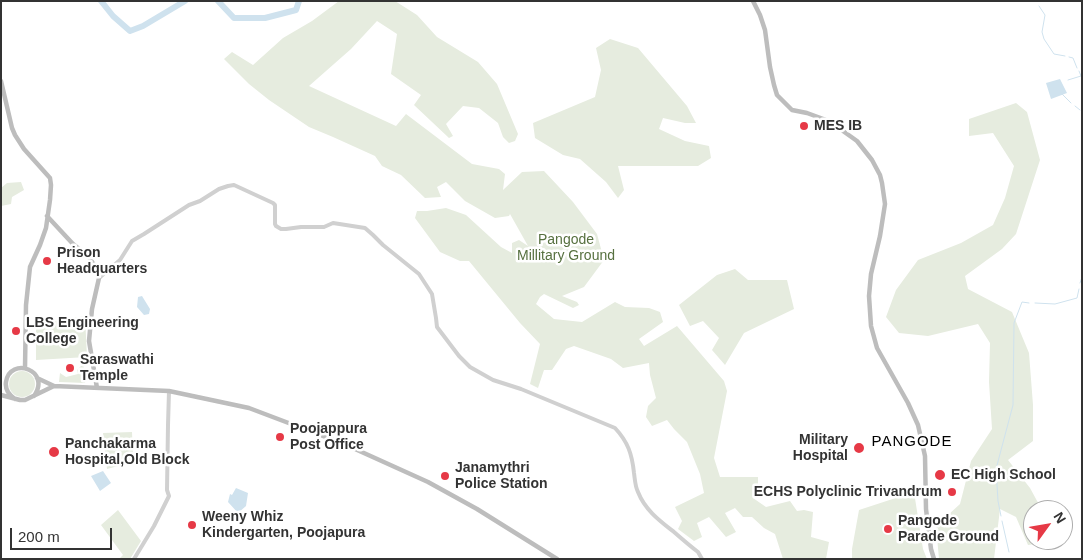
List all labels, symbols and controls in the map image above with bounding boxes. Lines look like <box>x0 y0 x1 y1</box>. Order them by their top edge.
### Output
place label: MES IB <box>814 118 862 134</box>
marker: MES IB <box>798 120 810 132</box>
park label: Pangode Millitary Ground <box>517 232 615 264</box>
place label: Prison Headquarters <box>57 245 147 278</box>
marker: Prison Headquarters <box>41 255 53 267</box>
place label: LBS Engineering College <box>26 315 139 348</box>
marker: LBS Engineering College <box>10 325 22 337</box>
place label: Saraswathi Temple <box>80 352 154 384</box>
marker: Saraswathi Temple <box>64 362 76 374</box>
place label: Poojappura Post Office <box>290 421 367 454</box>
marker: Poojappura Post Office <box>274 431 286 443</box>
place label: Military Hospital <box>793 432 848 464</box>
district label: PANGODE <box>871 433 953 451</box>
place label: Panchakarma Hospital,Old Block <box>65 436 189 468</box>
marker: Military Hospital <box>852 441 866 455</box>
marker: Panchakarma Hospital,Old Block <box>47 445 61 459</box>
place label: Janamythri Police Station <box>455 460 548 492</box>
place label: EC High School <box>951 467 1056 483</box>
marker: EC High School <box>933 468 947 482</box>
marker: Janamythri Police Station <box>439 470 451 482</box>
place label: ECHS Polyclinic Trivandrum <box>754 484 942 500</box>
marker: ECHS Polyclinic Trivandrum <box>946 486 958 498</box>
north arrow <box>1023 500 1073 550</box>
place label: Weeny Whiz Kindergarten, Poojapura <box>202 509 365 542</box>
text: N <box>1050 509 1069 526</box>
place label: Pangode Parade Ground <box>898 513 999 546</box>
scale bar <box>12 518 115 550</box>
marker: Weeny Whiz Kindergarten, Poojapura <box>186 519 198 531</box>
marker: Pangode Parade Ground <box>882 523 894 535</box>
text: 200 m <box>18 528 60 545</box>

